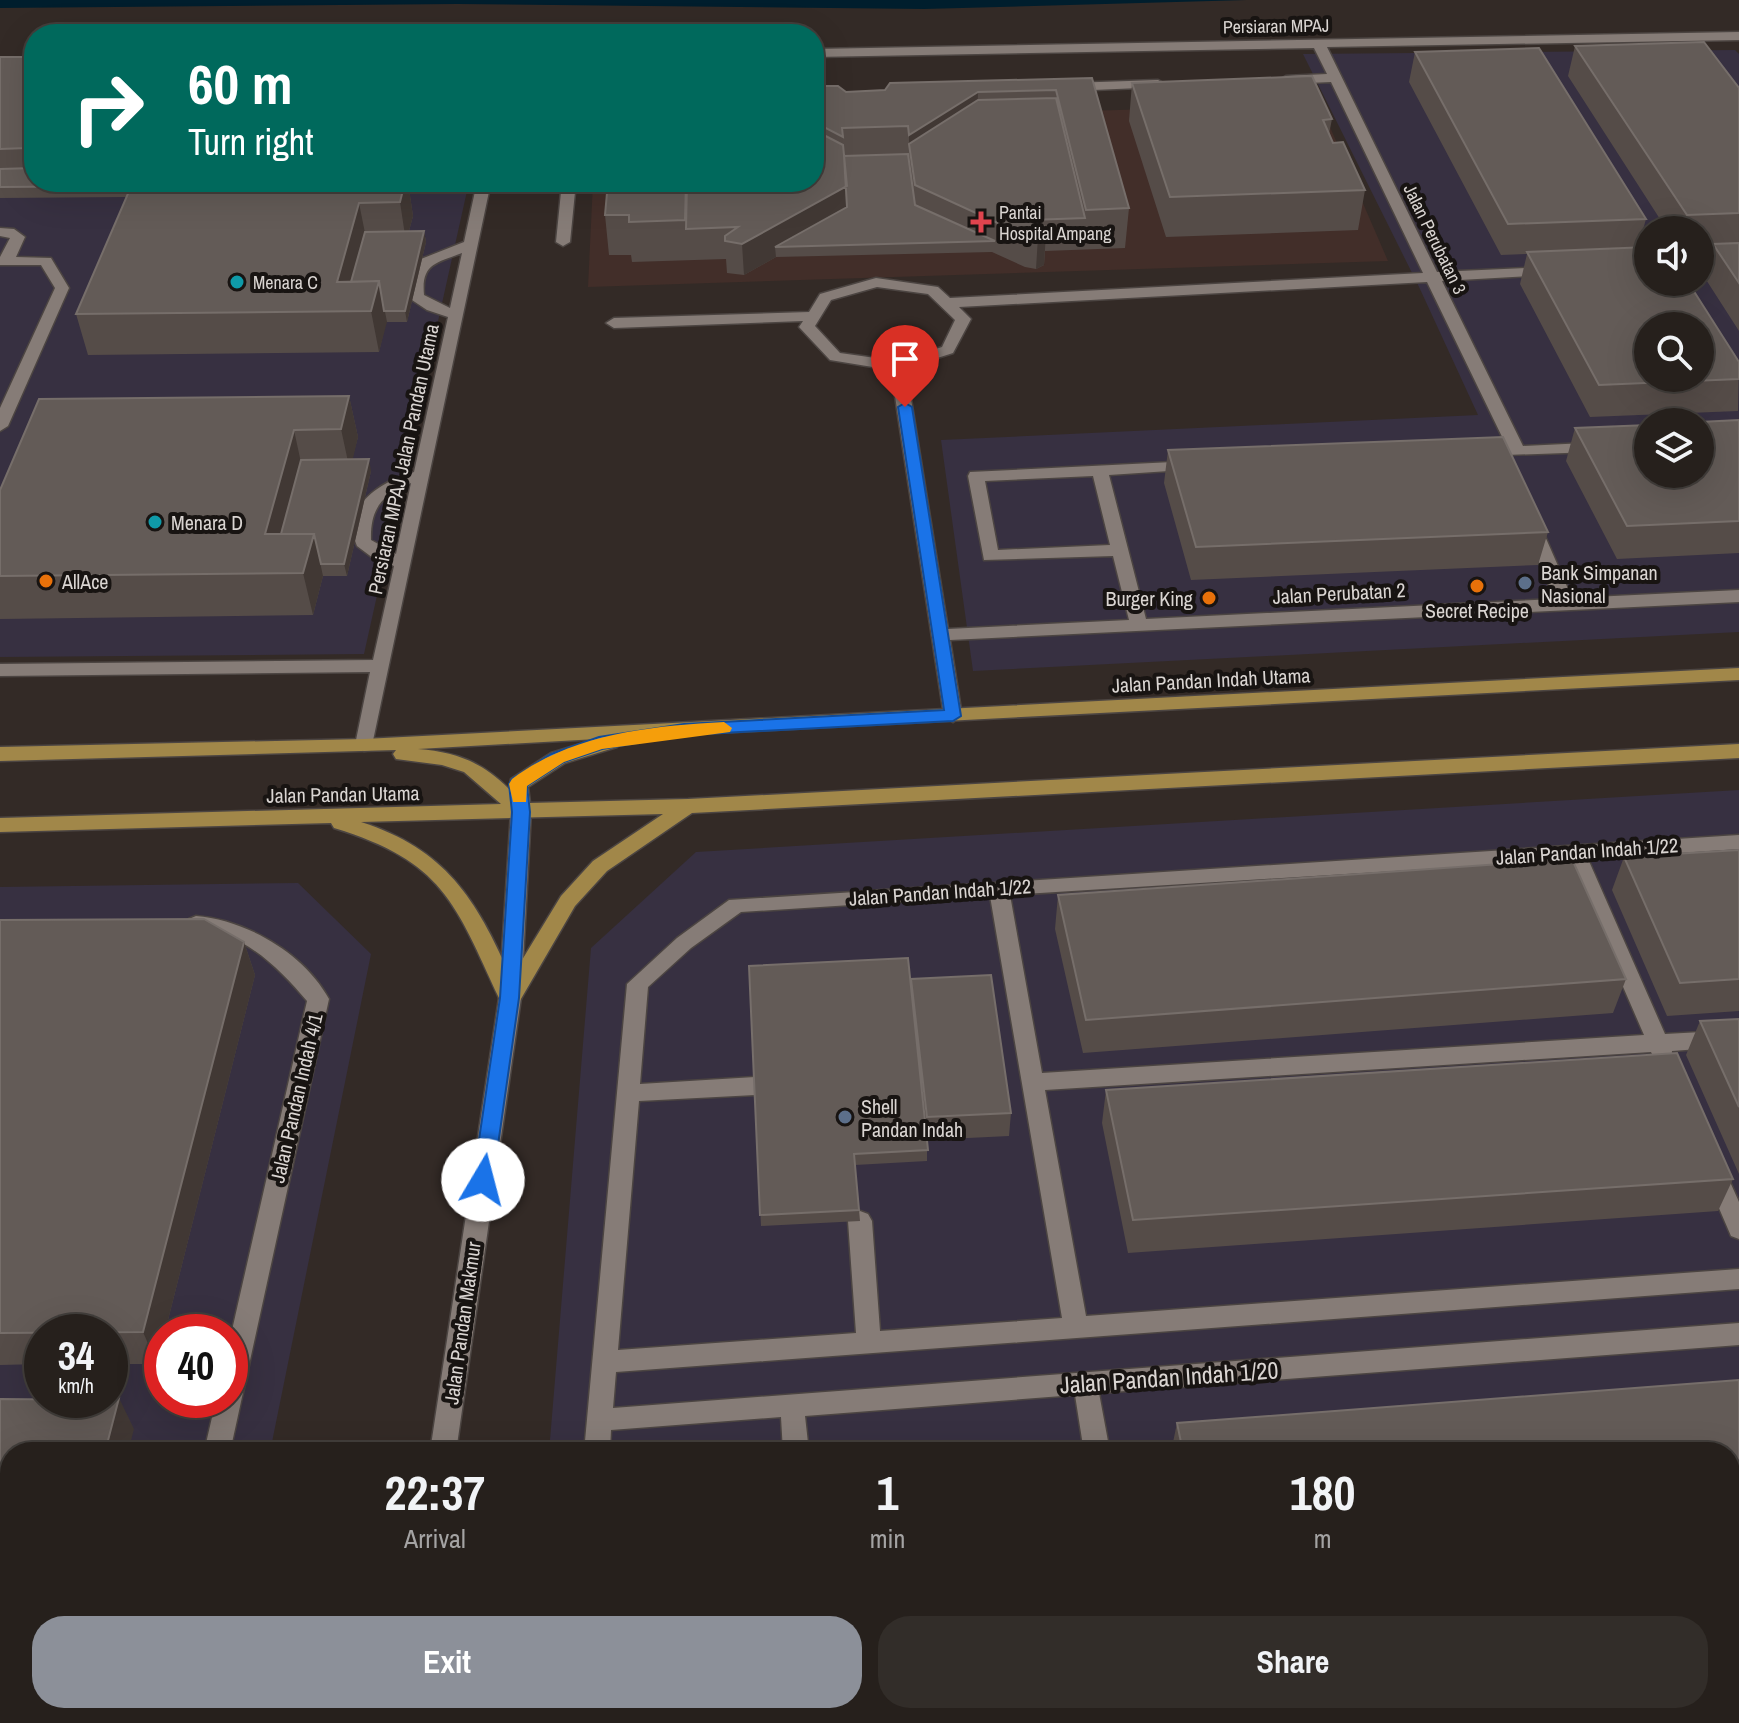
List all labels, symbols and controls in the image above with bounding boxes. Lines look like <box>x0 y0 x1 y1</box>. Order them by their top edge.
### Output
street label: Persiaran MPAJ <box>1223 13 1329 39</box>
text: 60 m <box>188 46 293 121</box>
icon: right <box>56 56 160 160</box>
text: Turn right <box>188 118 313 166</box>
street label: Jalan Perubatan 3 <box>1398 180 1472 298</box>
place label: Pantai Hospital Ampang <box>999 200 1112 246</box>
marker: Pantai Hospital Ampang <box>970 211 992 233</box>
map controls <box>1634 216 1714 488</box>
button: sound <box>1634 216 1714 296</box>
place label: Menara C <box>253 270 318 295</box>
marker: Menara C <box>228 273 246 291</box>
button: search <box>1634 312 1714 392</box>
street label: Persiaran MPAJ Jalan Pandan Utama <box>361 321 445 597</box>
pin <box>871 325 939 407</box>
icon: arrive <box>883 337 927 381</box>
button: layers <box>1634 408 1714 488</box>
place label: Menara D <box>171 509 243 536</box>
marker: Menara D <box>146 513 164 531</box>
place label: Bank Simpanan Nasional <box>1541 559 1658 609</box>
place label: AllAce <box>61 568 108 595</box>
marker: AllAce <box>37 572 55 590</box>
marker: Bank Simpanan Nasional <box>1516 574 1534 592</box>
street label: Jalan Perubatan 2 <box>1272 576 1406 610</box>
marker: Secret Recipe <box>1468 577 1486 595</box>
place label: Burger King <box>1105 585 1193 612</box>
marker: Burger King <box>1200 589 1218 607</box>
place label: Secret Recipe <box>1425 597 1529 624</box>
street label: Jalan Pandan Indah Utama <box>1111 661 1311 699</box>
street label: Jalan Pandan Utama <box>266 779 420 809</box>
street label: Jalan Pandan Indah 1/22 <box>1495 831 1679 871</box>
street label: Jalan Pandan Indah 1/22 <box>848 872 1032 912</box>
street label: Jalan Pandan Indah 4/1 <box>263 1011 329 1185</box>
place label: Shell Pandan Indah <box>861 1093 963 1143</box>
marker: Shell Pandan Indah <box>836 1108 854 1126</box>
position arrow <box>441 1138 525 1222</box>
street label: Jalan Pandan Makmur <box>437 1239 487 1406</box>
speed limit sign: 40 <box>144 1314 248 1418</box>
text: 34 <box>58 1329 94 1382</box>
street label: Jalan Pandan Indah 1/20 <box>1059 1353 1279 1401</box>
text: km/h <box>58 1372 94 1399</box>
text: 22:37 <box>385 1460 485 1525</box>
text: 1 <box>877 1460 898 1525</box>
text: 180 <box>1290 1460 1355 1525</box>
text: Arrival <box>404 1521 466 1556</box>
text: min <box>870 1521 905 1556</box>
text: m <box>1314 1521 1332 1556</box>
button: Exit <box>32 1616 862 1708</box>
button: Share <box>878 1616 1708 1708</box>

